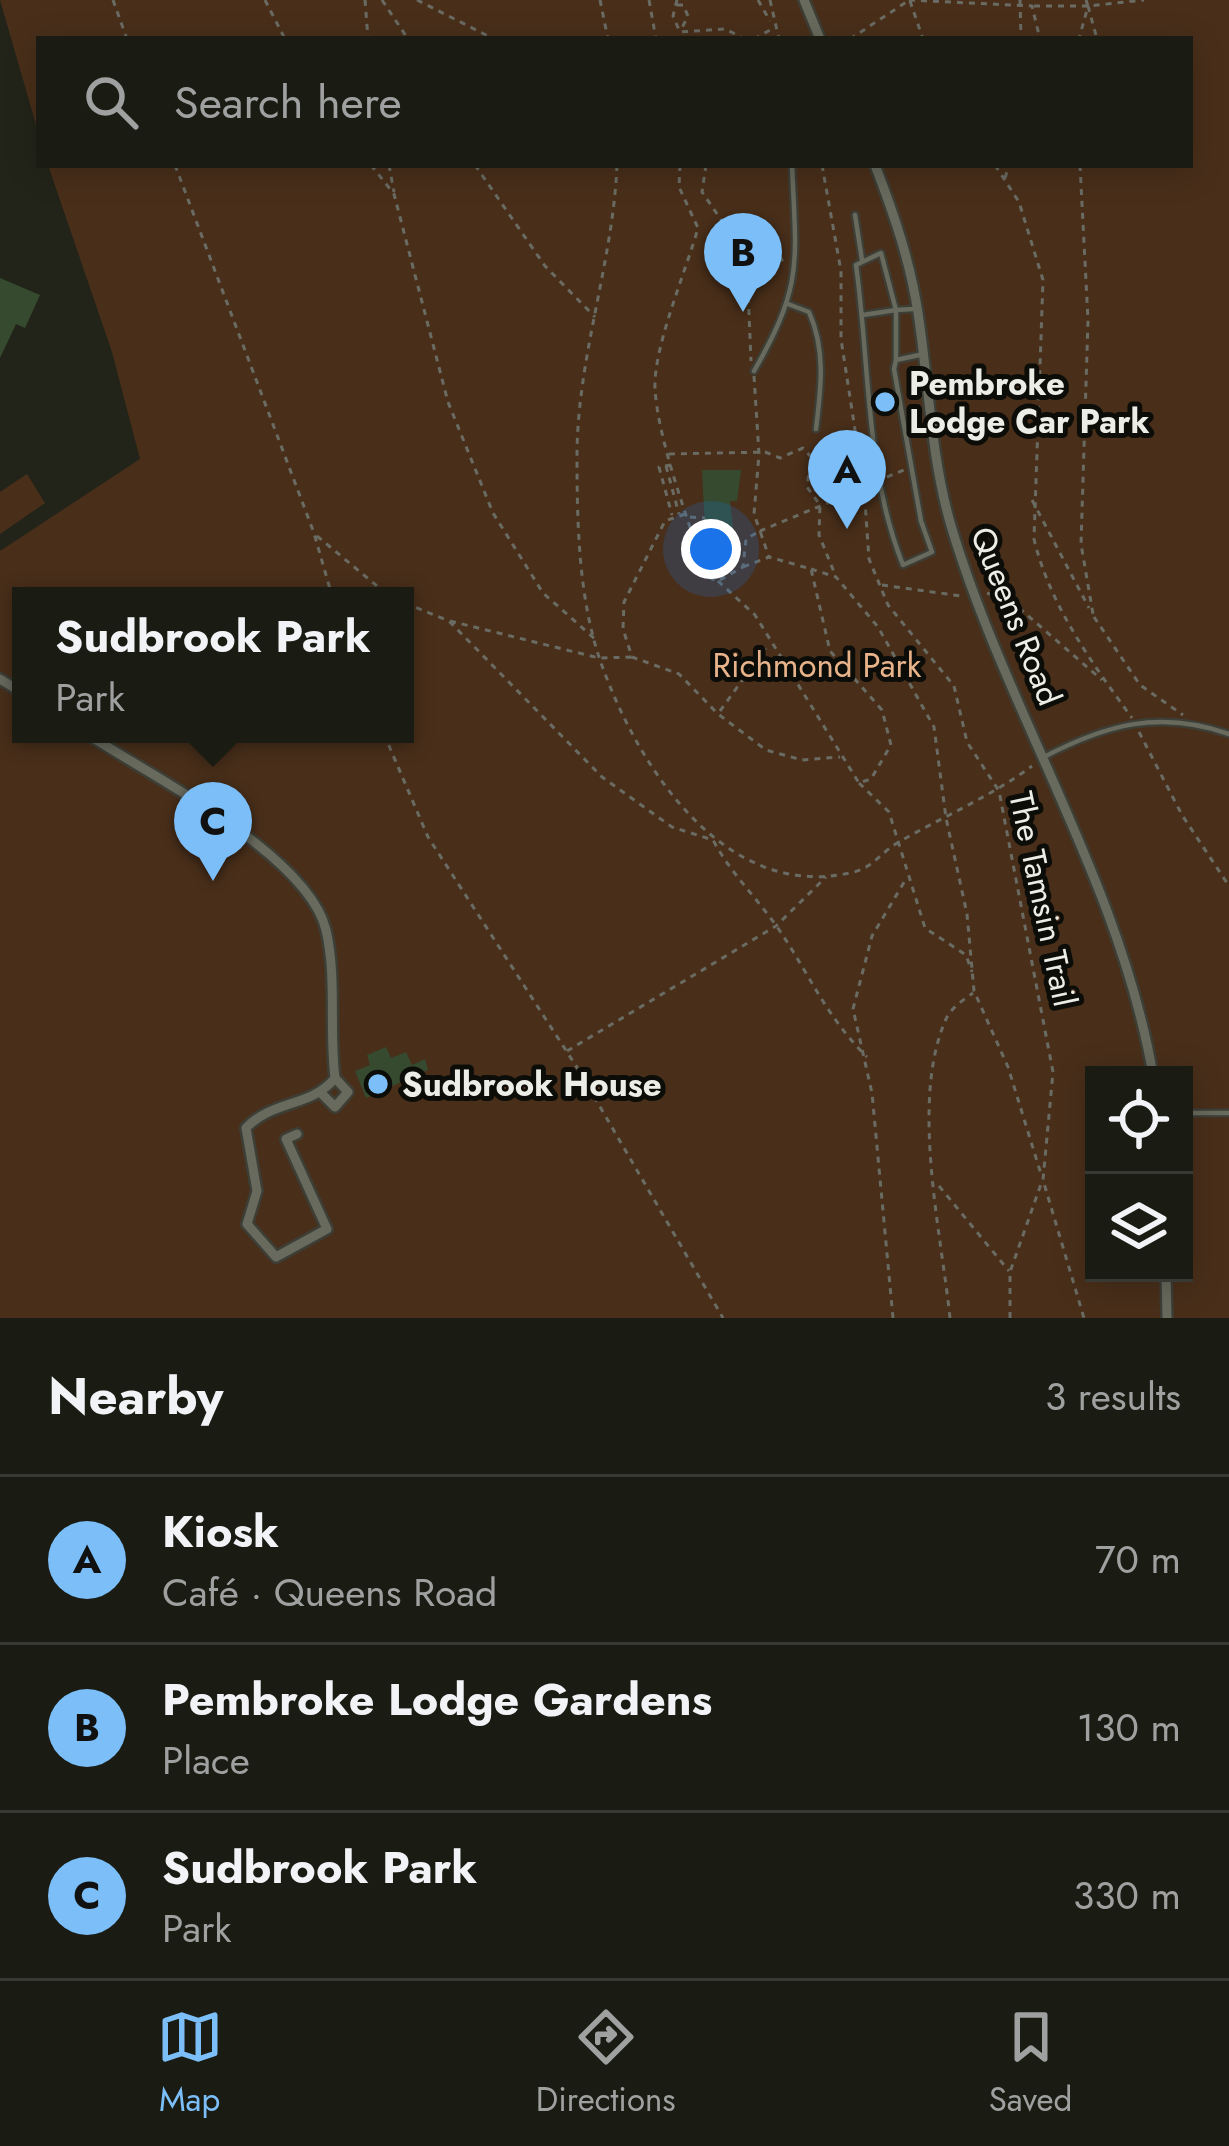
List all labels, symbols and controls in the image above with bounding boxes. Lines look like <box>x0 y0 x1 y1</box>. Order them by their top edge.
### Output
search box <box>36 36 1193 168</box>
icon: search <box>78 69 144 135</box>
text: Search here <box>174 70 402 135</box>
pin: B <box>704 213 782 312</box>
place label: Pembroke Lodge Car Park <box>909 360 1150 445</box>
marker: Pembroke Lodge Car Park <box>872 389 898 415</box>
pin: A <box>808 430 886 529</box>
your location <box>681 519 741 579</box>
street label: Queens Road <box>959 520 1073 712</box>
popup <box>12 587 414 743</box>
text: Sudbrook Park <box>55 604 371 669</box>
park label: Richmond Park <box>713 642 922 689</box>
text: Park <box>55 669 125 726</box>
pin: C <box>174 782 252 881</box>
street label: The Tamsin Trail <box>997 787 1089 1011</box>
place label: Sudbrook House <box>402 1061 662 1108</box>
map controls <box>1085 1066 1193 1282</box>
button: locate <box>1085 1066 1193 1174</box>
marker: Sudbrook House <box>365 1071 391 1097</box>
button: layers <box>1085 1174 1193 1282</box>
text: Nearby <box>48 1359 223 1433</box>
text: 3 results <box>1045 1368 1181 1425</box>
text: Kiosk <box>162 1499 279 1564</box>
text: A <box>73 1531 101 1588</box>
text: 70 m <box>1095 1531 1181 1588</box>
text: Café · Queens Road <box>162 1564 497 1621</box>
text: Pembroke Lodge Gardens <box>162 1667 712 1732</box>
text: B <box>74 1699 100 1756</box>
text: 130 m <box>1077 1699 1181 1756</box>
text: Place <box>162 1732 250 1789</box>
text: Sudbrook Park <box>162 1835 477 1900</box>
text: C <box>73 1867 101 1924</box>
text: 330 m <box>1073 1867 1181 1924</box>
text: Park <box>162 1900 232 1957</box>
tab: Map <box>157 2004 223 2123</box>
tab: Directions <box>536 2004 676 2123</box>
tab: Saved <box>989 2004 1072 2123</box>

